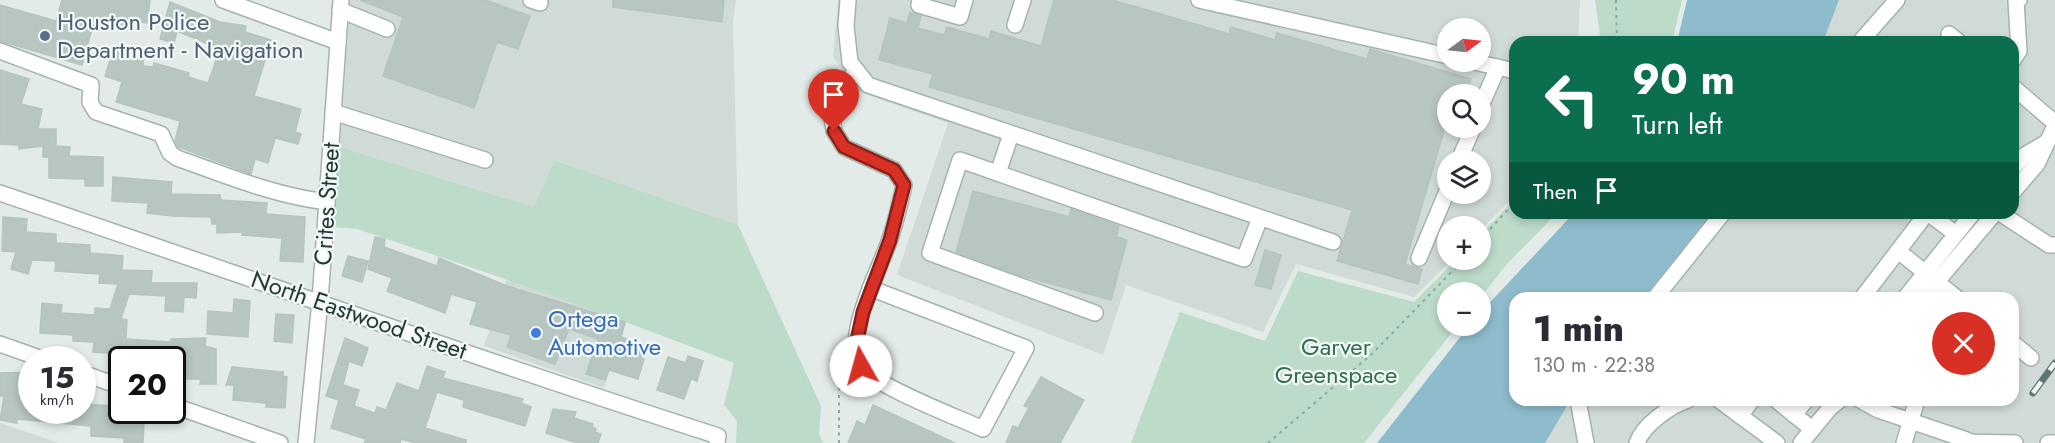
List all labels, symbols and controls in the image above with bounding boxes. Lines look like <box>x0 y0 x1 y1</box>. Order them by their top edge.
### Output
place label: Houston Police Department - Navigation <box>57 4 304 67</box>
north arrow <box>1437 18 1491 72</box>
map controls <box>1437 18 1491 336</box>
marker: Houston Police Department - Navigation <box>38 29 52 43</box>
text: 90 m <box>1632 49 1735 110</box>
icon: left <box>1533 60 1611 138</box>
pin <box>808 69 859 131</box>
icon: arrive <box>817 78 850 111</box>
button: search <box>1437 84 1491 138</box>
text: Turn left <box>1632 105 1722 144</box>
street label: Crites Street <box>305 141 348 267</box>
button: layers <box>1437 150 1491 204</box>
icon: arrive <box>1590 174 1623 207</box>
text: Then <box>1533 175 1578 207</box>
button: + <box>1437 216 1491 270</box>
street label: North Eastwood Street <box>247 261 472 368</box>
button: − <box>1437 282 1491 336</box>
place label: Ortega Automotive <box>548 301 661 364</box>
text: 1 min <box>1533 302 1624 354</box>
button: close <box>1932 312 1995 375</box>
marker: Ortega Automotive <box>529 326 543 340</box>
park label: Garver Greenspace <box>1275 329 1397 392</box>
position arrow <box>829 334 893 398</box>
speed limit sign: 20 <box>108 346 186 424</box>
text: 130 m · 22:38 <box>1533 351 1655 380</box>
text: 15 <box>40 356 74 399</box>
text: km/h <box>40 389 74 411</box>

